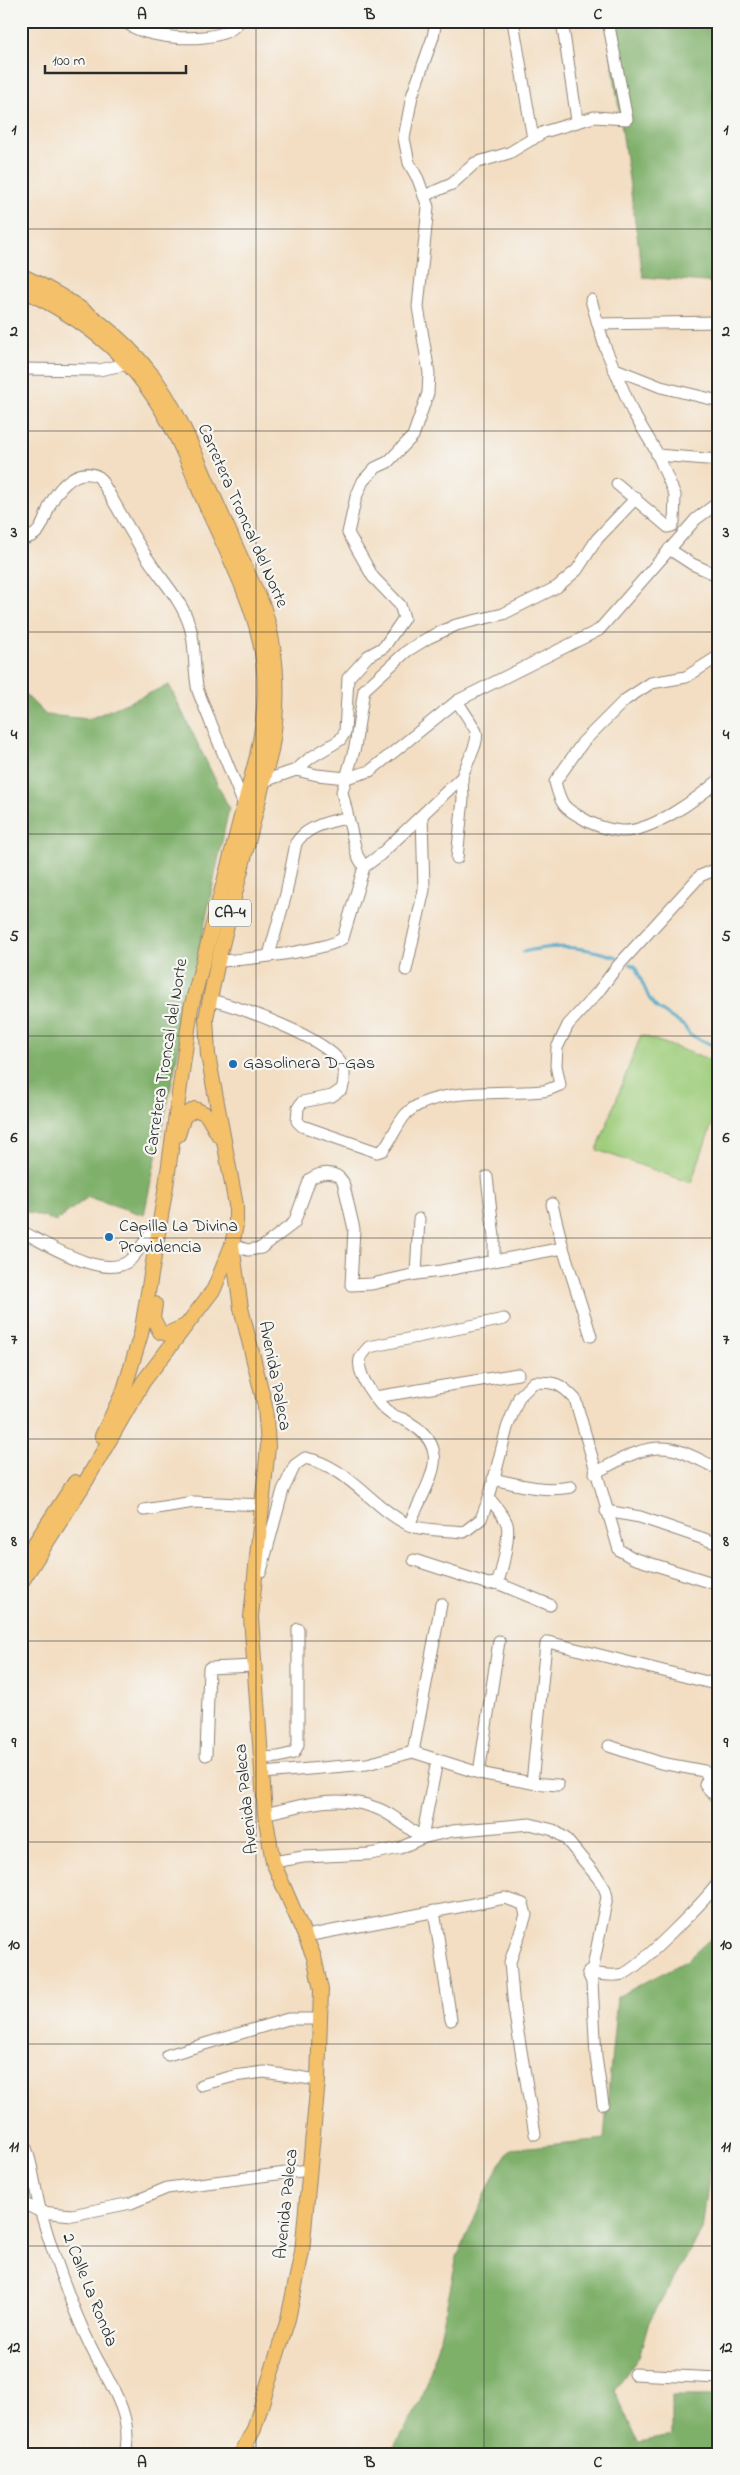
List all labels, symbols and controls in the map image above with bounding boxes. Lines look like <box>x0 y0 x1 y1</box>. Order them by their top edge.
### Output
text: A <box>137 3 147 27</box>
text: B <box>364 3 376 27</box>
text: C <box>594 3 603 27</box>
scale bar <box>45 42 186 74</box>
text: 100 m <box>52 50 85 72</box>
text: 1 <box>11 118 17 142</box>
text: 1 <box>723 118 729 142</box>
text: 2 <box>9 320 18 344</box>
text: 2 <box>721 320 730 344</box>
street label: Carretera Troncal del Norte <box>190 420 295 613</box>
text: 3 <box>10 521 18 545</box>
text: 3 <box>722 521 730 545</box>
text: 4 <box>10 723 18 747</box>
text: 4 <box>722 723 730 747</box>
road number: CA-4 <box>209 900 251 926</box>
text: 5 <box>9 925 19 949</box>
text: 5 <box>721 925 731 949</box>
street label: Carretera Troncal del Norte <box>139 956 196 1157</box>
place label: Gasolinera D-Gas <box>243 1051 375 1077</box>
marker: Gasolinera D-Gas <box>227 1058 239 1070</box>
text: 6 <box>9 1126 18 1150</box>
text: 6 <box>721 1126 730 1150</box>
place label: Capilla La Divina Providencia <box>119 1214 238 1261</box>
marker: Capilla La Divina Providencia <box>103 1231 115 1243</box>
street label: Avenida Paleca <box>251 1319 297 1433</box>
text: 7 <box>11 1328 18 1352</box>
text: 7 <box>723 1328 730 1352</box>
text: 8 <box>10 1530 17 1554</box>
text: 8 <box>722 1530 729 1554</box>
text: 9 <box>11 1731 17 1755</box>
text: 9 <box>723 1731 729 1755</box>
street label: Avenida Paleca <box>228 1742 266 1856</box>
text: 10 <box>8 1933 20 1957</box>
text: 10 <box>720 1933 732 1957</box>
text: 11 <box>9 2135 20 2159</box>
text: 11 <box>721 2135 732 2159</box>
street label: Avenida Paleca <box>268 2147 306 2261</box>
street label: 2 Calle La Ronda <box>54 2229 124 2351</box>
text: 12 <box>7 2336 21 2360</box>
text: 12 <box>719 2336 733 2360</box>
text: A <box>137 2451 147 2475</box>
text: B <box>364 2451 376 2475</box>
text: C <box>594 2451 603 2475</box>

